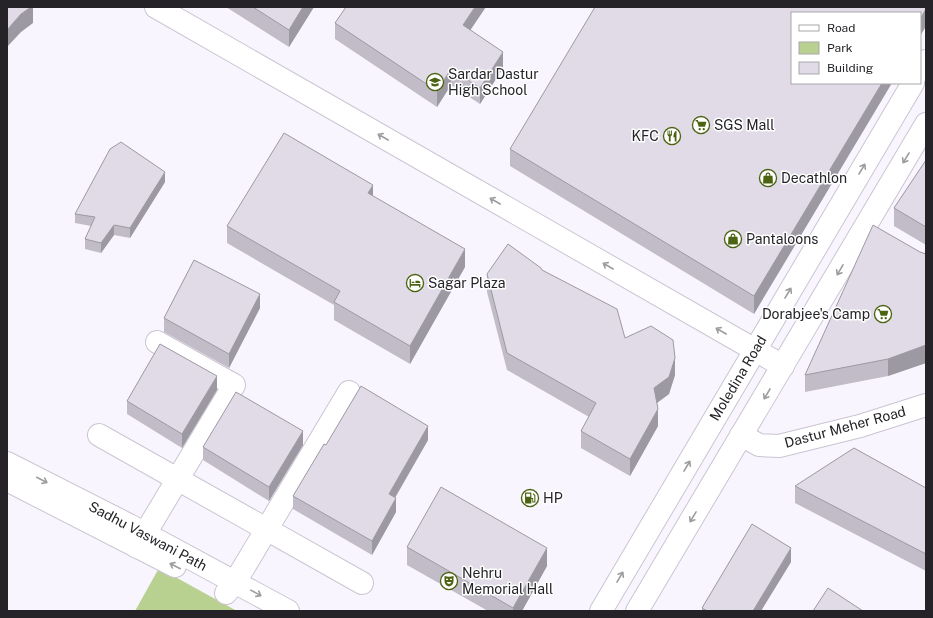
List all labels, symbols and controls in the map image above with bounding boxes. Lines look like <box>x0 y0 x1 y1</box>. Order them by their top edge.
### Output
legend <box>791 12 921 84</box>
text: Road <box>827 21 855 35</box>
text: Park <box>827 41 853 55</box>
text: Building <box>827 61 873 75</box>
place label: Sardar Dastur High School <box>448 66 539 98</box>
school or university icon: Sardar Dastur High School <box>425 72 445 92</box>
supermarket icon: SGS Mall <box>691 115 711 135</box>
place label: SGS Mall <box>714 117 775 133</box>
restaurant icon: KFC <box>662 126 682 146</box>
place label: KFC <box>631 128 659 144</box>
one-way arrow <box>377 132 389 140</box>
one-way arrow <box>902 152 910 164</box>
one-way arrow <box>858 163 866 175</box>
shop icon: Decathlon <box>758 168 778 188</box>
place label: Decathlon <box>781 170 847 186</box>
one-way arrow <box>489 197 501 205</box>
shop icon: Pantaloons <box>723 229 743 249</box>
place label: Pantaloons <box>746 231 818 247</box>
one-way arrow <box>602 262 614 270</box>
one-way arrow <box>836 264 844 276</box>
hotel icon: Sagar Plaza <box>405 273 425 293</box>
place label: Sagar Plaza <box>428 275 506 291</box>
one-way arrow <box>785 287 793 299</box>
supermarket icon: Dorabjee's Camp <box>873 304 893 324</box>
place label: Dorabjee's Camp <box>762 306 870 322</box>
one-way arrow <box>715 326 727 334</box>
street label: Moledina Road <box>706 333 770 423</box>
one-way arrow <box>762 388 770 400</box>
street label: Dastur Meher Road <box>783 403 907 451</box>
one-way arrow <box>683 460 691 472</box>
one-way arrow <box>36 477 48 484</box>
fuel station icon: HP <box>520 488 540 508</box>
place label: HP <box>543 490 563 506</box>
street label: Sadhu Vaswani Path <box>86 498 210 574</box>
one-way arrow <box>688 511 696 523</box>
one-way arrow <box>169 562 181 570</box>
place label: Nehru Memorial Hall <box>462 565 553 597</box>
theatre icon: Nehru Memorial Hall <box>439 571 459 591</box>
one-way arrow <box>617 571 625 583</box>
one-way arrow <box>250 590 262 598</box>

